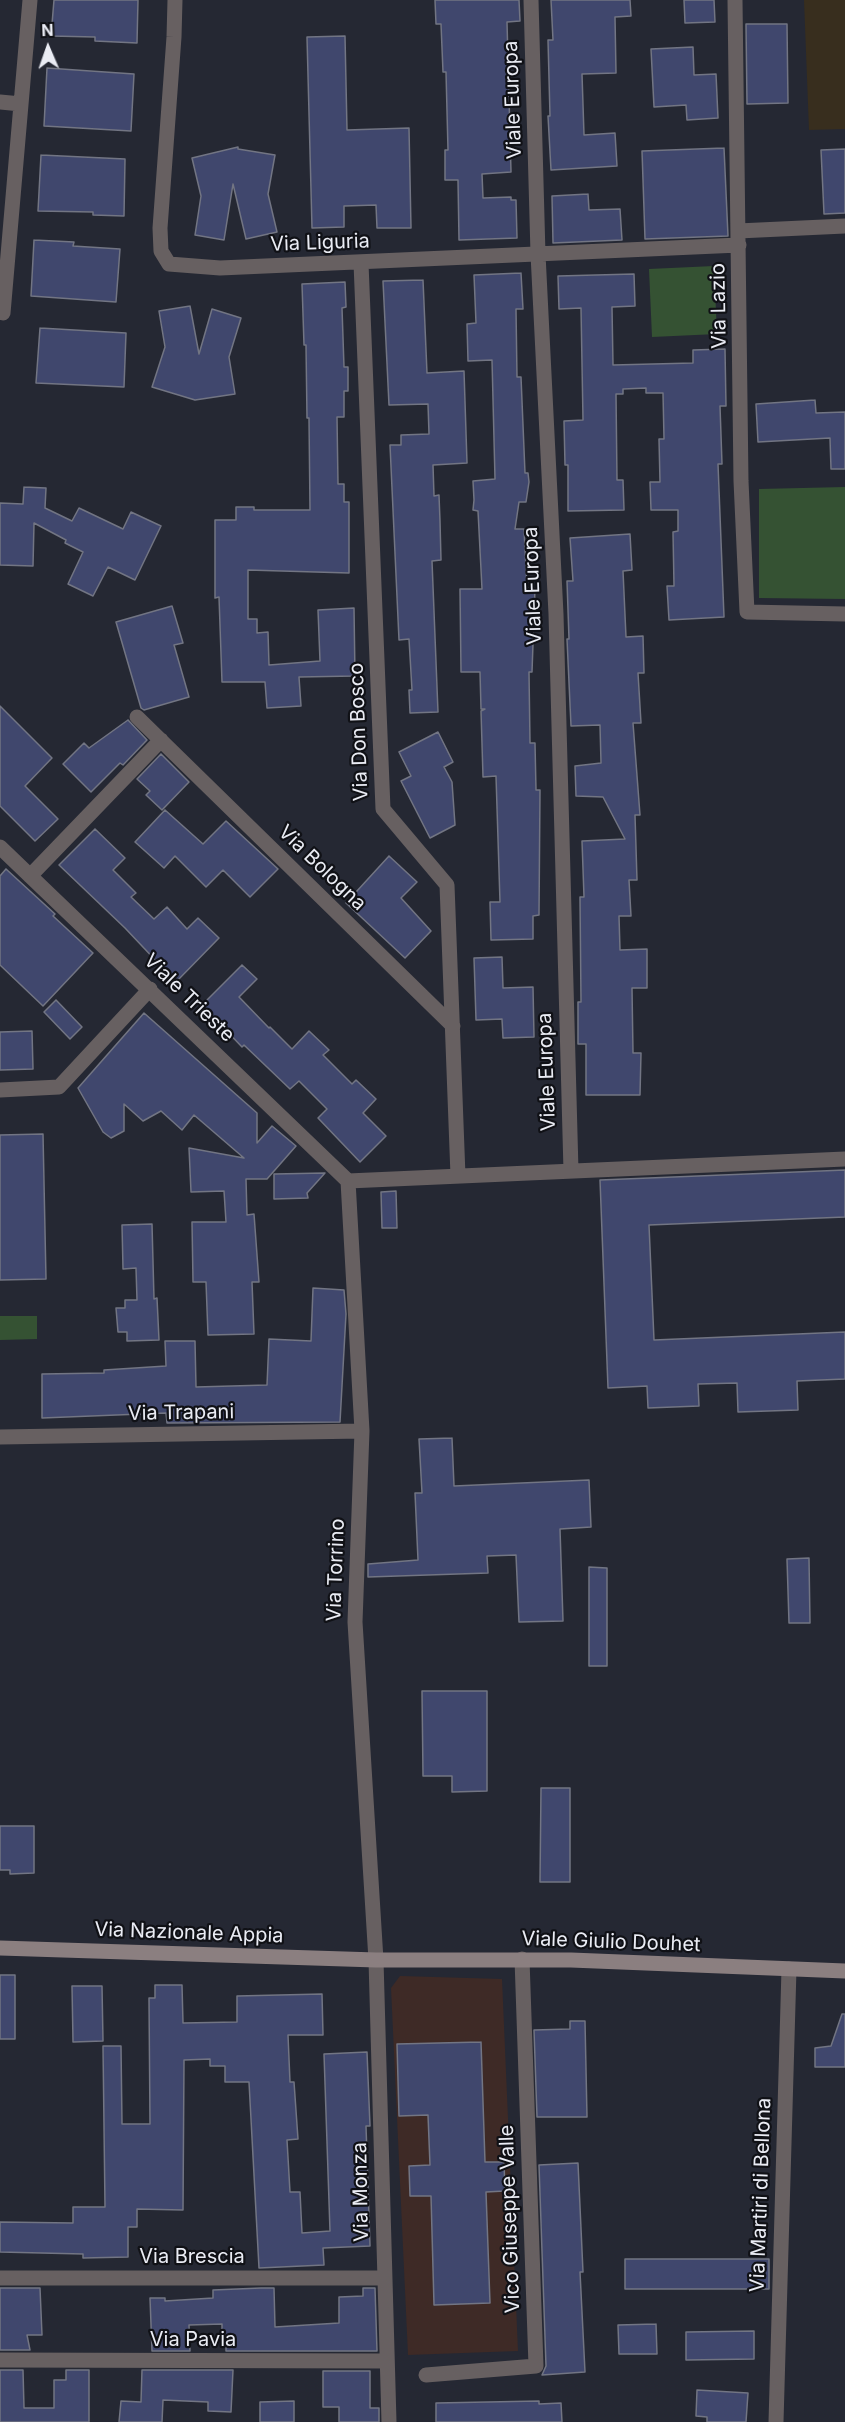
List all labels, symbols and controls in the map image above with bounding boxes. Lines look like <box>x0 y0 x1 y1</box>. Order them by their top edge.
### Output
north arrow <box>18 18 78 78</box>
text: N <box>41 20 54 40</box>
street label: Viale Europa <box>499 40 527 160</box>
street label: Via Liguria <box>270 229 370 257</box>
street label: Via Lazio <box>706 263 732 349</box>
street label: Viale Europa <box>519 526 547 646</box>
street label: Via Don Bosco <box>345 662 373 802</box>
street label: Via Bologna <box>273 820 371 916</box>
street label: Viale Trieste <box>139 949 239 1047</box>
street label: Viale Europa <box>533 1012 561 1132</box>
street label: Via Trapani <box>128 1400 234 1426</box>
street label: Via Torrino <box>322 1518 350 1622</box>
street label: Via Nazionale Appia <box>94 1918 284 1948</box>
street label: Viale Giulio Douhet <box>521 1927 701 1957</box>
street label: Via Martiri di Bellona <box>746 2097 776 2293</box>
street label: Vico Giuseppe Valle <box>495 2124 525 2314</box>
street label: Via Monza <box>348 2142 374 2242</box>
street label: Via Brescia <box>139 2245 245 2269</box>
street label: Via Pavia <box>150 2328 236 2352</box>

